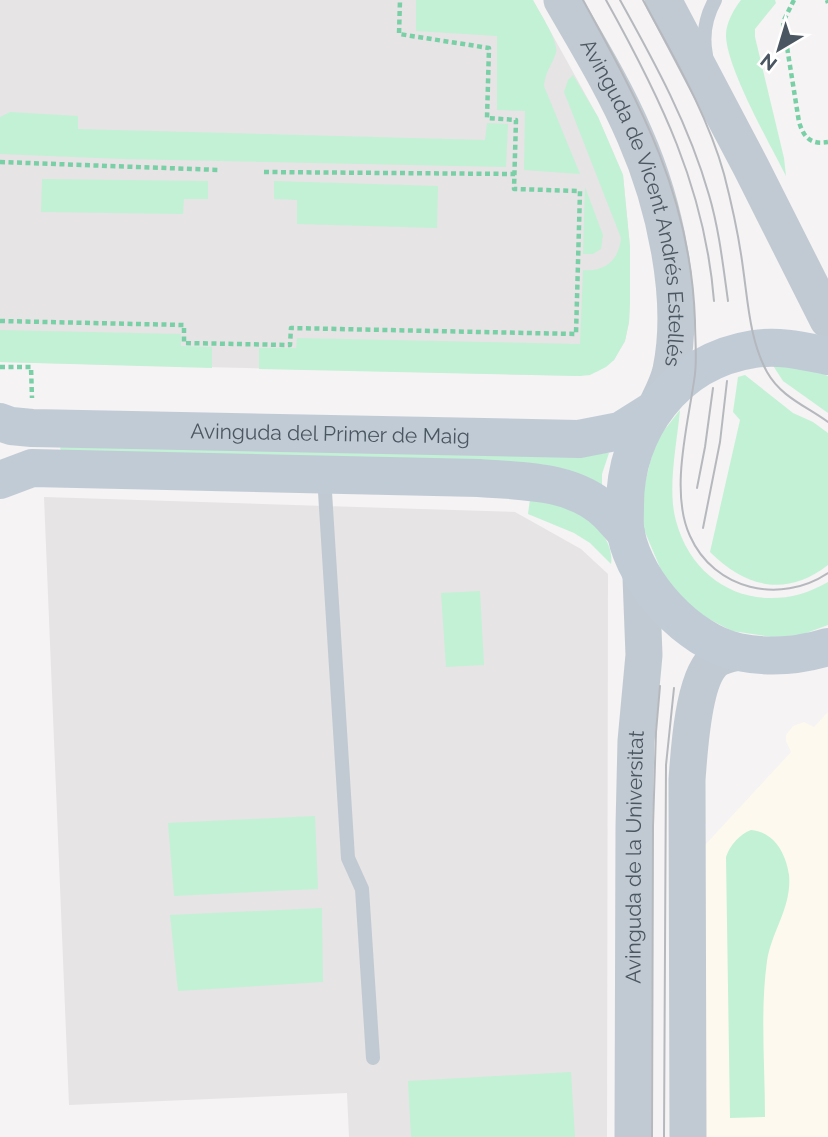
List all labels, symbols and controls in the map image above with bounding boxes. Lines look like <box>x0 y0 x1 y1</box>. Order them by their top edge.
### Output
north arrow <box>744 14 814 84</box>
street label: Avinguda de Vicent Andrés Estellés <box>575 34 689 369</box>
text: N <box>756 49 781 76</box>
street label: Avinguda del Primer de Maig <box>190 418 470 449</box>
street label: Avinguda de la Universitat <box>620 729 649 984</box>

